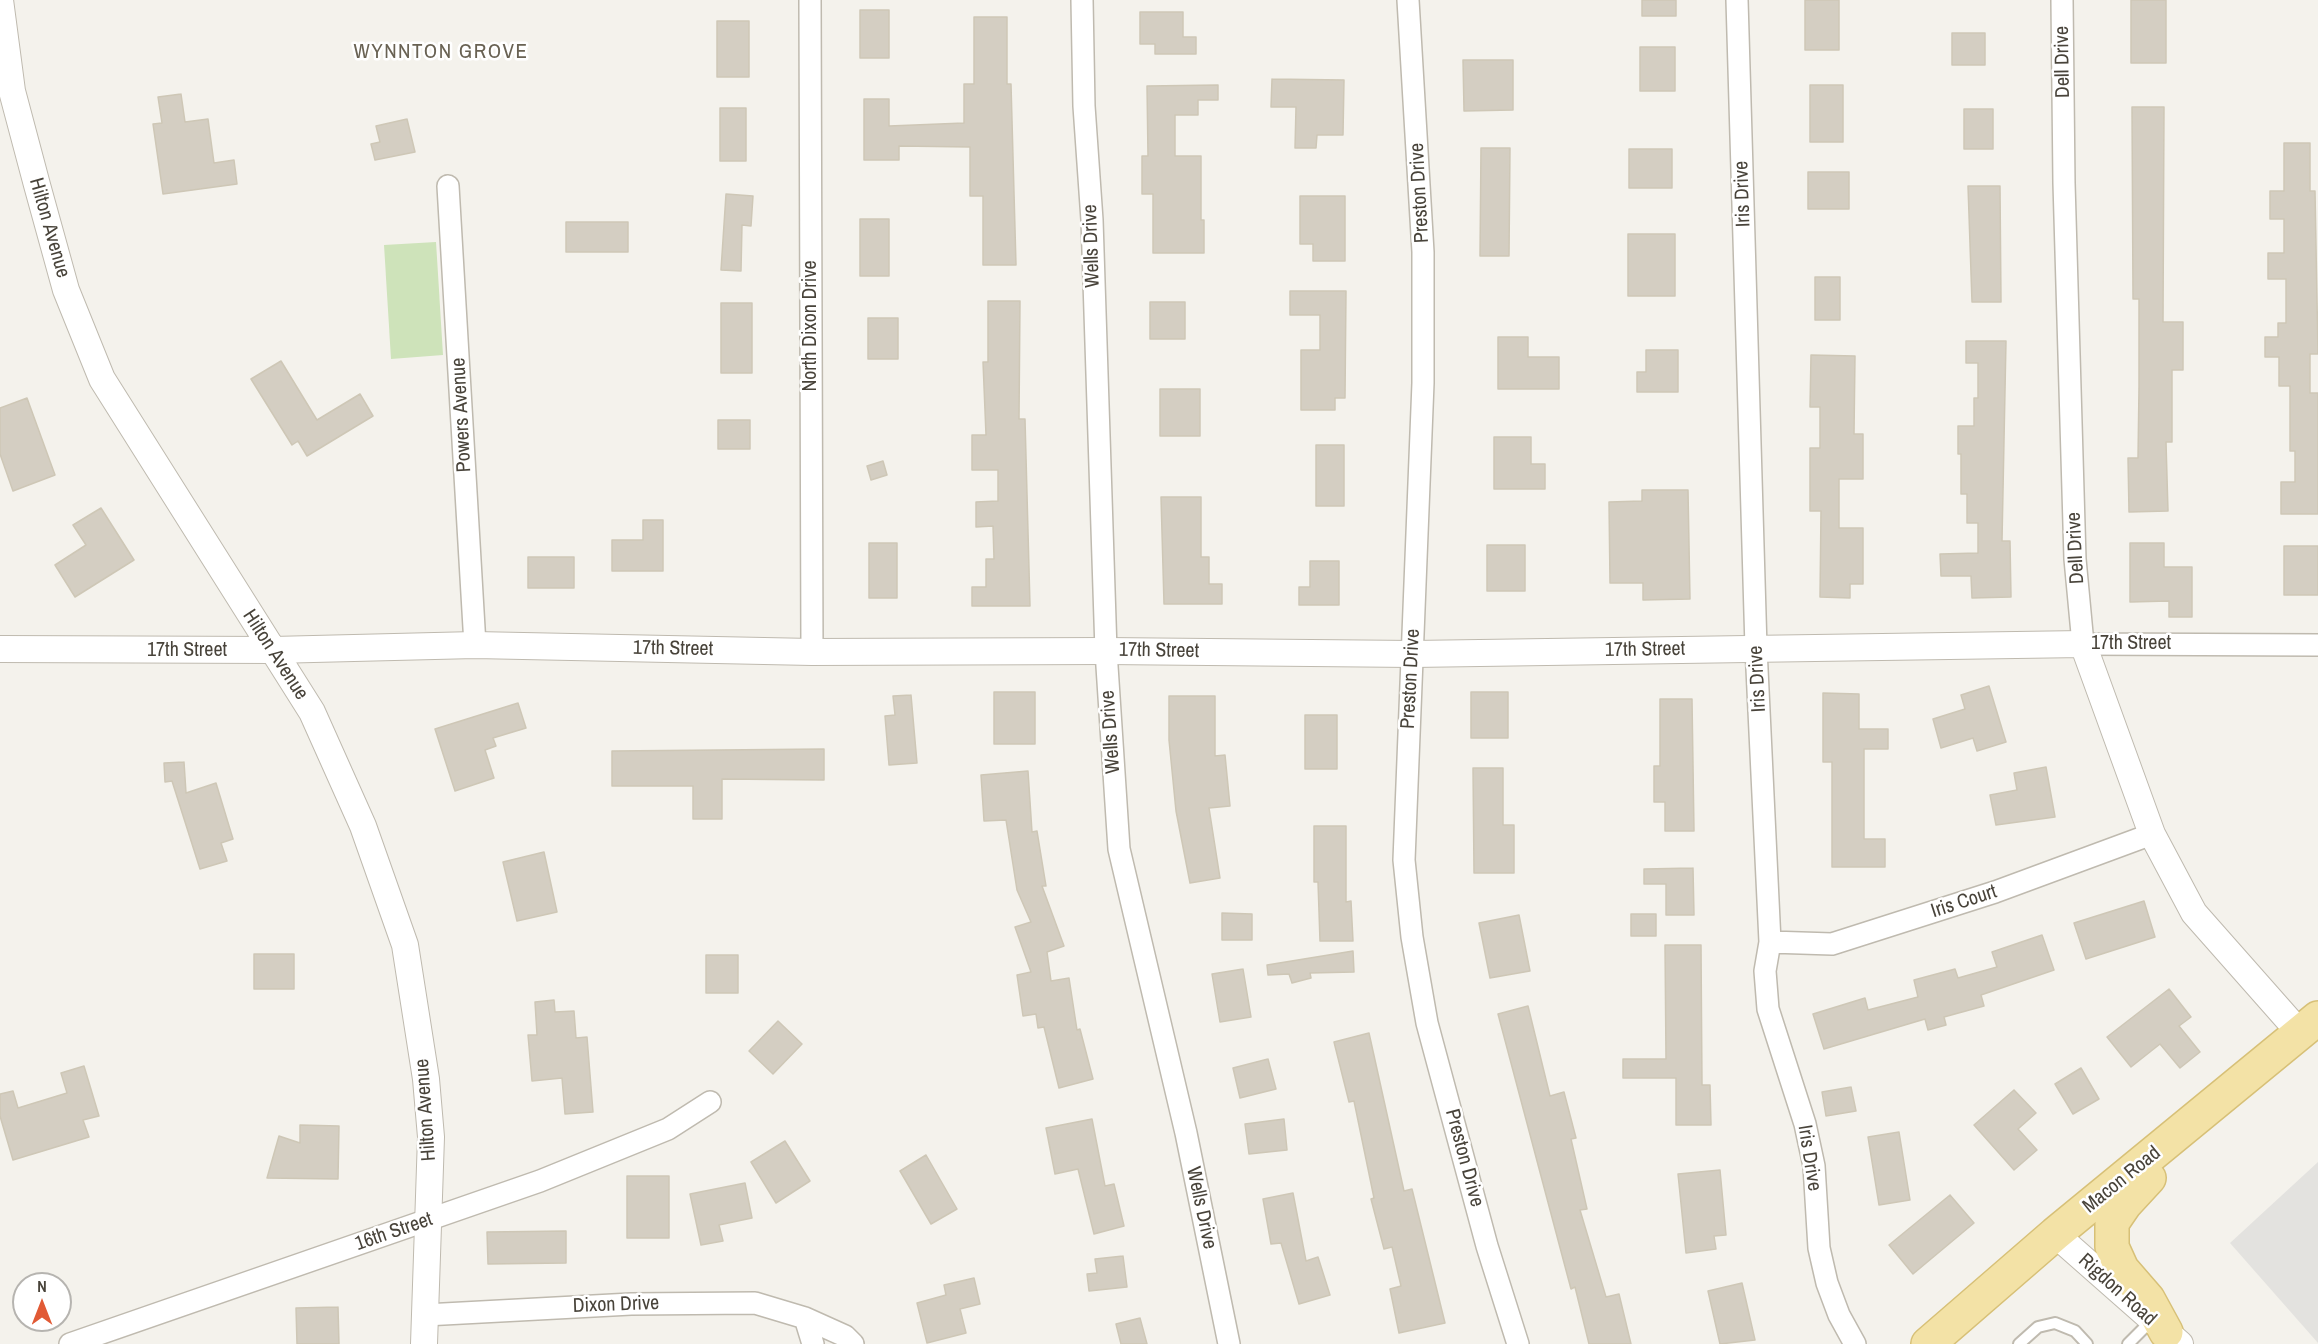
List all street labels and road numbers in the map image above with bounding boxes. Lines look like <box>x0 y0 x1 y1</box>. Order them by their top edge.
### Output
street label: Dell Drive <box>2050 26 2076 98</box>
street label: Preston Drive <box>1405 142 1435 244</box>
street label: Iris Drive <box>1730 160 1756 228</box>
street label: Hilton Avenue <box>23 175 75 281</box>
street label: Wells Drive <box>1079 204 1105 288</box>
street label: North Dixon Drive <box>799 260 823 392</box>
street label: Powers Avenue <box>447 357 477 473</box>
street label: Dell Drive <box>2062 511 2090 585</box>
street label: Hilton Avenue <box>237 605 313 705</box>
street label: Preston Drive <box>1396 628 1426 730</box>
street label: 17th Street <box>2091 632 2171 656</box>
street label: 17th Street <box>633 636 713 662</box>
street label: 17th Street <box>1605 637 1685 663</box>
street label: 17th Street <box>1119 638 1199 664</box>
street label: 17th Street <box>147 639 227 663</box>
street label: Iris Drive <box>1744 645 1772 713</box>
street label: Wells Drive <box>1096 689 1126 775</box>
street label: Iris Court <box>1928 880 2000 924</box>
street label: Hilton Avenue <box>410 1058 442 1162</box>
street label: Preston Drive <box>1439 1106 1489 1210</box>
street label: Iris Drive <box>1792 1123 1826 1193</box>
street label: Macon Road <box>2078 1141 2166 1219</box>
street label: Wells Drive <box>1181 1165 1221 1251</box>
street label: 16th Street <box>352 1208 436 1256</box>
street label: Rigdon Road <box>2073 1249 2161 1331</box>
street label: Dixon Drive <box>572 1291 660 1319</box>

